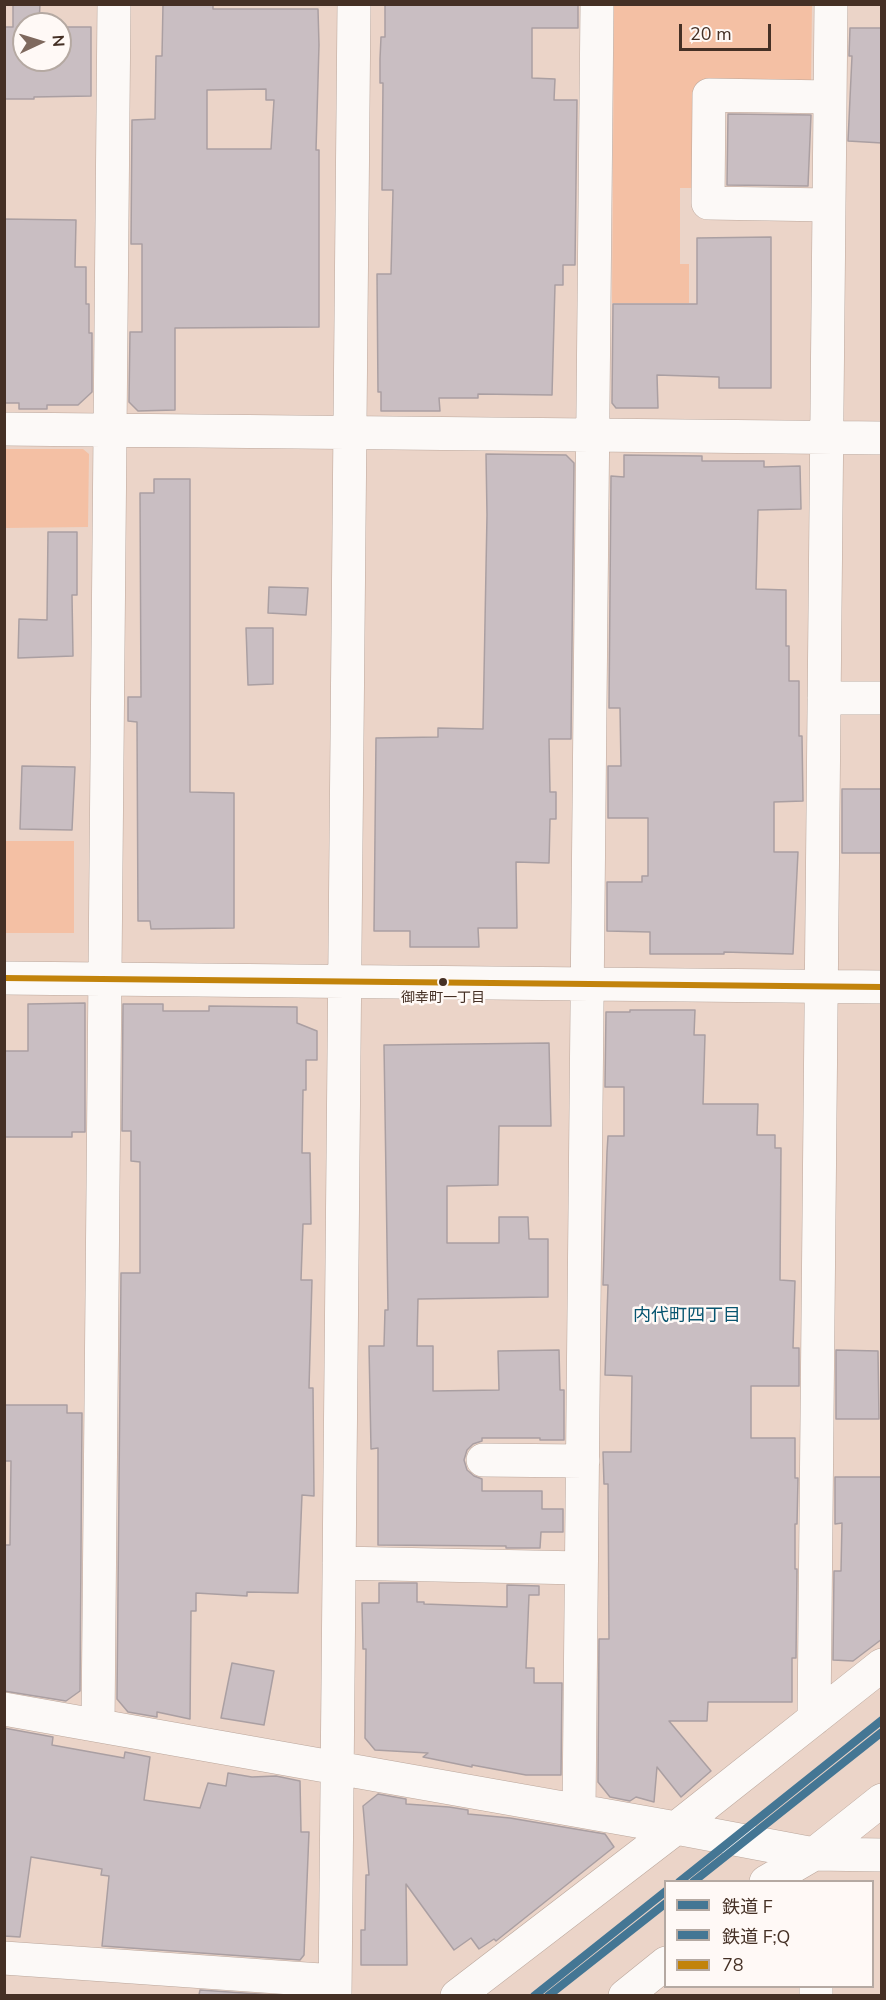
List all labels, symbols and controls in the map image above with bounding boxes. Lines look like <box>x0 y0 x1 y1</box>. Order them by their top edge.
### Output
north arrow <box>12 12 72 72</box>
scale bar <box>682 12 774 50</box>
text: 20 m <box>690 22 732 46</box>
text: N <box>47 34 69 48</box>
marker: 御幸町一丁目 <box>437 976 449 988</box>
place label: 御幸町一丁目 <box>401 991 485 1007</box>
district label: 内代町四丁目 <box>633 1306 741 1328</box>
legend <box>664 1880 874 1988</box>
text: 鉄道 F <box>722 1895 773 1919</box>
text: 鉄道 F;Q <box>722 1925 790 1949</box>
text: 78 <box>722 1953 744 1977</box>

